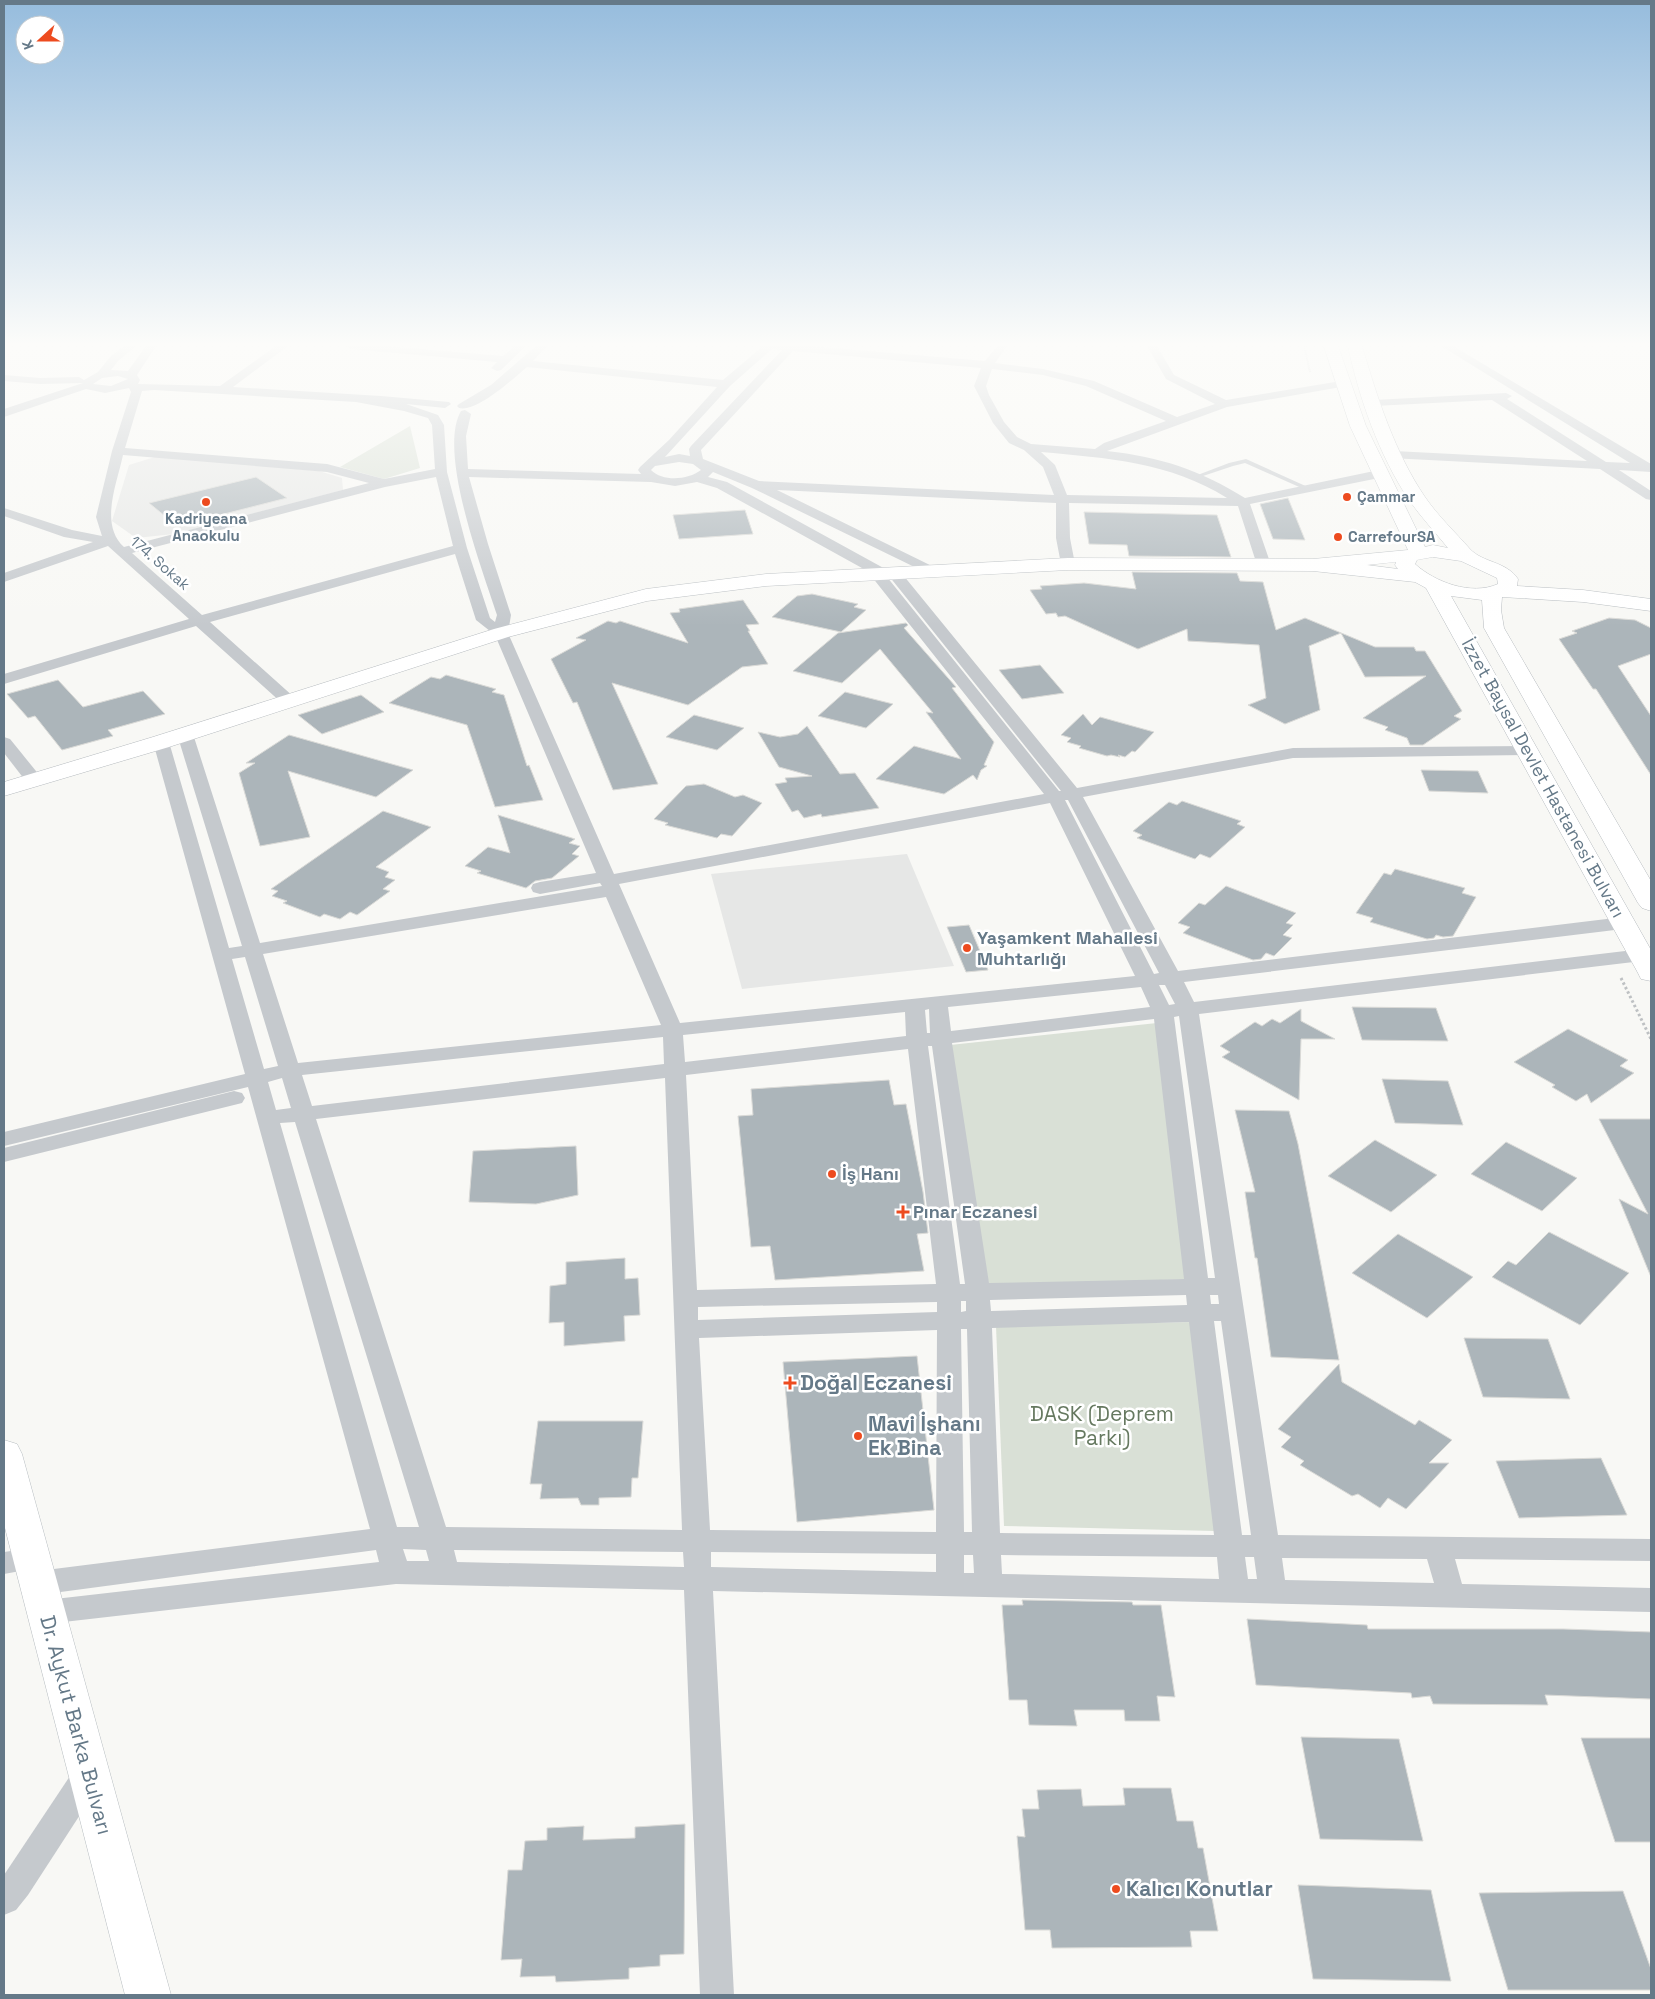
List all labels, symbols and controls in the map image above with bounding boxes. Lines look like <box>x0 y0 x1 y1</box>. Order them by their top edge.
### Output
north arrow <box>15 15 65 65</box>
text: K <box>18 37 38 52</box>
place label: Çammar <box>1357 487 1416 506</box>
marker: Çammar <box>1341 491 1353 503</box>
marker: Kadriyeana Anaokulu <box>200 496 212 508</box>
place label: Kadriyeana Anaokulu <box>165 509 247 545</box>
place label: CarrefourSA <box>1348 527 1436 546</box>
street label: 174. Sokak <box>126 531 194 594</box>
marker: CarrefourSA <box>1332 531 1344 543</box>
street label: İzzet Baysal Devlet Hastanesi Bulvarı <box>1457 634 1630 921</box>
place label: Yaşamkent Mahallesi Muhtarlığı <box>977 926 1158 970</box>
marker: Yaşamkent Mahallesi Muhtarlığı <box>961 942 973 954</box>
place label: İş Hanı <box>842 1162 899 1185</box>
marker: İş Hanı <box>826 1168 838 1180</box>
place label: Pınar Eczanesi <box>913 1200 1038 1223</box>
marker: Pınar Eczanesi <box>897 1206 909 1218</box>
place label: Doğal Eczanesi <box>800 1369 952 1396</box>
marker: Doğal Eczanesi <box>784 1377 796 1389</box>
park label: DASK (Deprem Parkı) <box>1030 1400 1174 1451</box>
place label: Mavi İşhanı Ek Bina <box>868 1410 981 1461</box>
marker: Mavi İşhanı Ek Bina <box>852 1430 864 1442</box>
street label: Dr. Aykut Barka Bulvarı <box>34 1612 119 1837</box>
place label: Kalıcı Konutlar <box>1126 1875 1273 1902</box>
marker: Kalıcı Konutlar <box>1110 1883 1122 1895</box>

